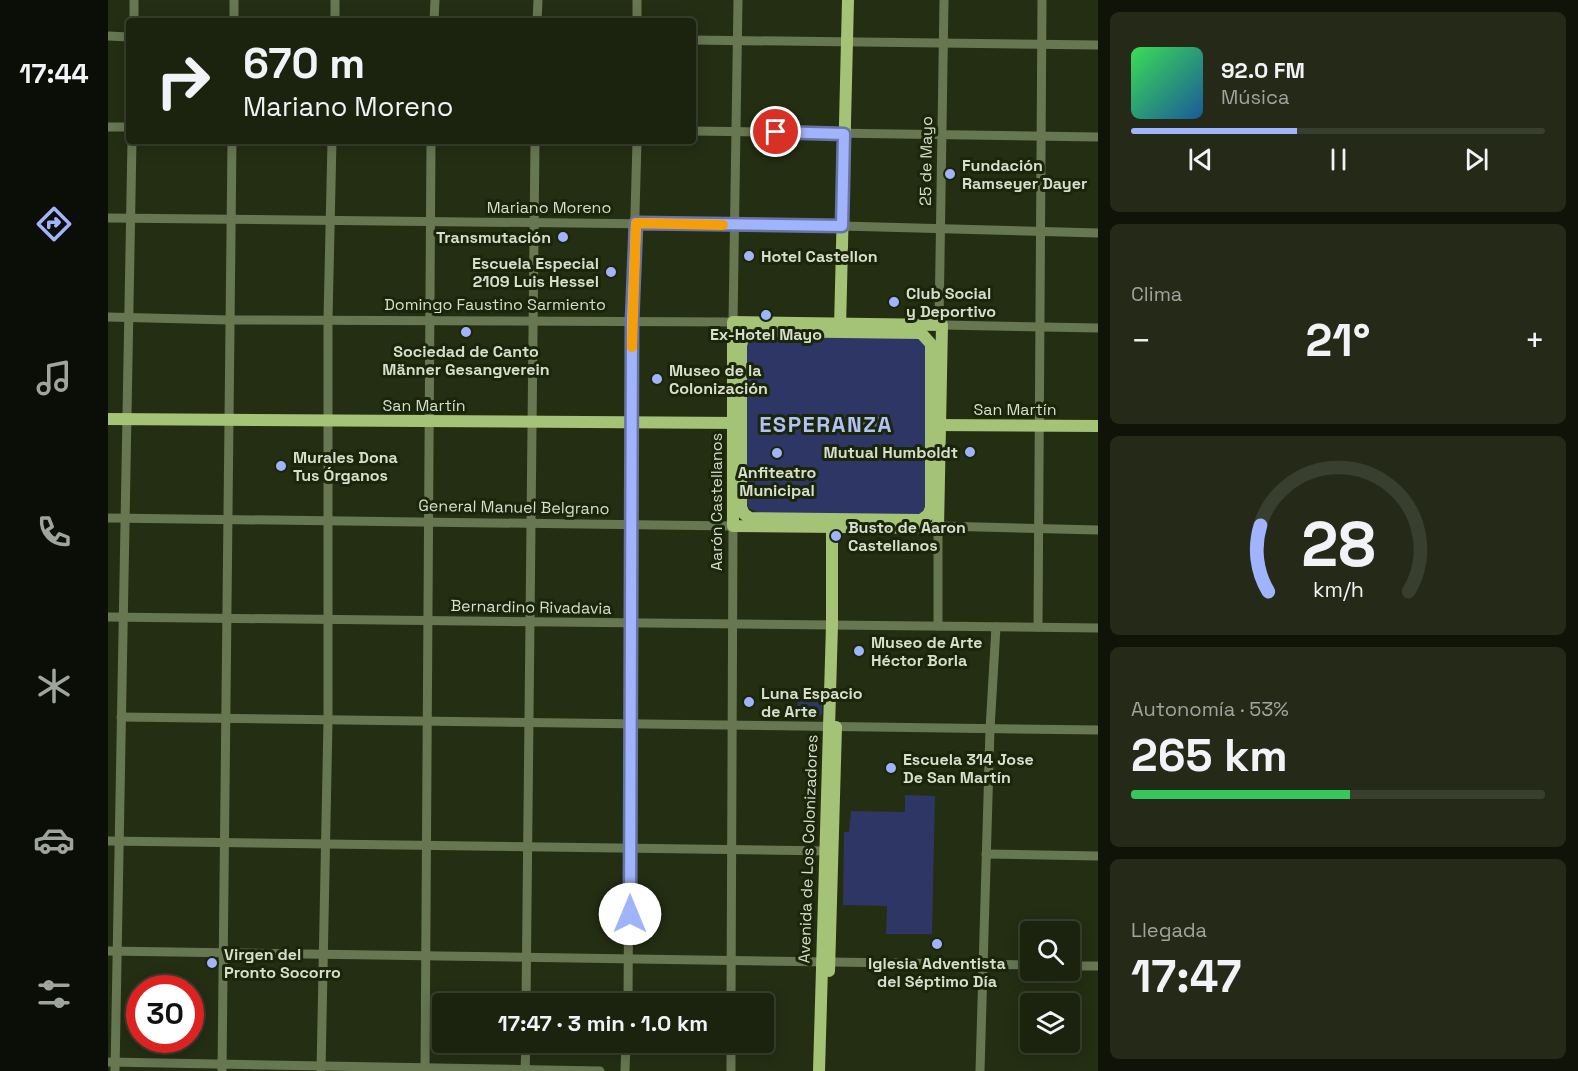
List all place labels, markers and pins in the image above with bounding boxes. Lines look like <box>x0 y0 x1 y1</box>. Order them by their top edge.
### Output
pin <box>750 106 801 157</box>
place label: Fundación Ramseyer Dayer <box>962 155 1087 194</box>
marker: Fundación Ramseyer Dayer <box>943 167 957 181</box>
place label: Transmutación <box>436 227 551 248</box>
marker: Transmutación <box>556 230 570 244</box>
place label: Hotel Castellon <box>761 246 878 267</box>
marker: Hotel Castellon <box>742 249 756 263</box>
place label: Escuela Especial 2109 Luis Hessel <box>472 253 599 292</box>
marker: Escuela Especial 2109 Luis Hessel <box>604 265 618 279</box>
place label: Club Social y Deportivo <box>906 283 996 322</box>
marker: Club Social y Deportivo <box>887 295 901 309</box>
marker: Ex-Hotel Mayo <box>759 308 773 322</box>
place label: Ex-Hotel Mayo <box>710 324 822 345</box>
marker: Sociedad de Canto Männer Gesangverein <box>459 325 473 339</box>
place label: Sociedad de Canto Männer Gesangverein <box>382 341 550 380</box>
place label: Museo de la Colonización <box>669 360 768 399</box>
marker: Museo de la Colonización <box>650 372 664 386</box>
place label: Mutual Humboldt <box>824 442 958 463</box>
marker: Mutual Humboldt <box>963 445 977 459</box>
marker: Anfiteatro Municipal <box>770 446 784 460</box>
place label: Murales Dona Tus Órganos <box>293 447 398 486</box>
marker: Murales Dona Tus Órganos <box>274 459 288 473</box>
place label: Anfiteatro Municipal <box>738 462 817 501</box>
place label: Busto de Aaron Castellanos <box>848 517 966 556</box>
marker: Busto de Aaron Castellanos <box>829 529 843 543</box>
place label: Museo de Arte Héctor Borla <box>871 632 982 671</box>
marker: Museo de Arte Héctor Borla <box>852 644 866 658</box>
place label: Luna Espacio de Arte <box>761 683 863 722</box>
marker: Luna Espacio de Arte <box>742 695 756 709</box>
place label: Escuela 314 Jose De San Martín <box>903 749 1034 788</box>
marker: Escuela 314 Jose De San Martín <box>884 761 898 775</box>
marker: Iglesia Adventista del Séptimo Día <box>930 937 944 951</box>
place label: Virgen del Pronto Socorro <box>224 944 341 983</box>
place label: Iglesia Adventista del Séptimo Día <box>868 953 1006 992</box>
marker: Virgen del Pronto Socorro <box>205 956 219 970</box>

